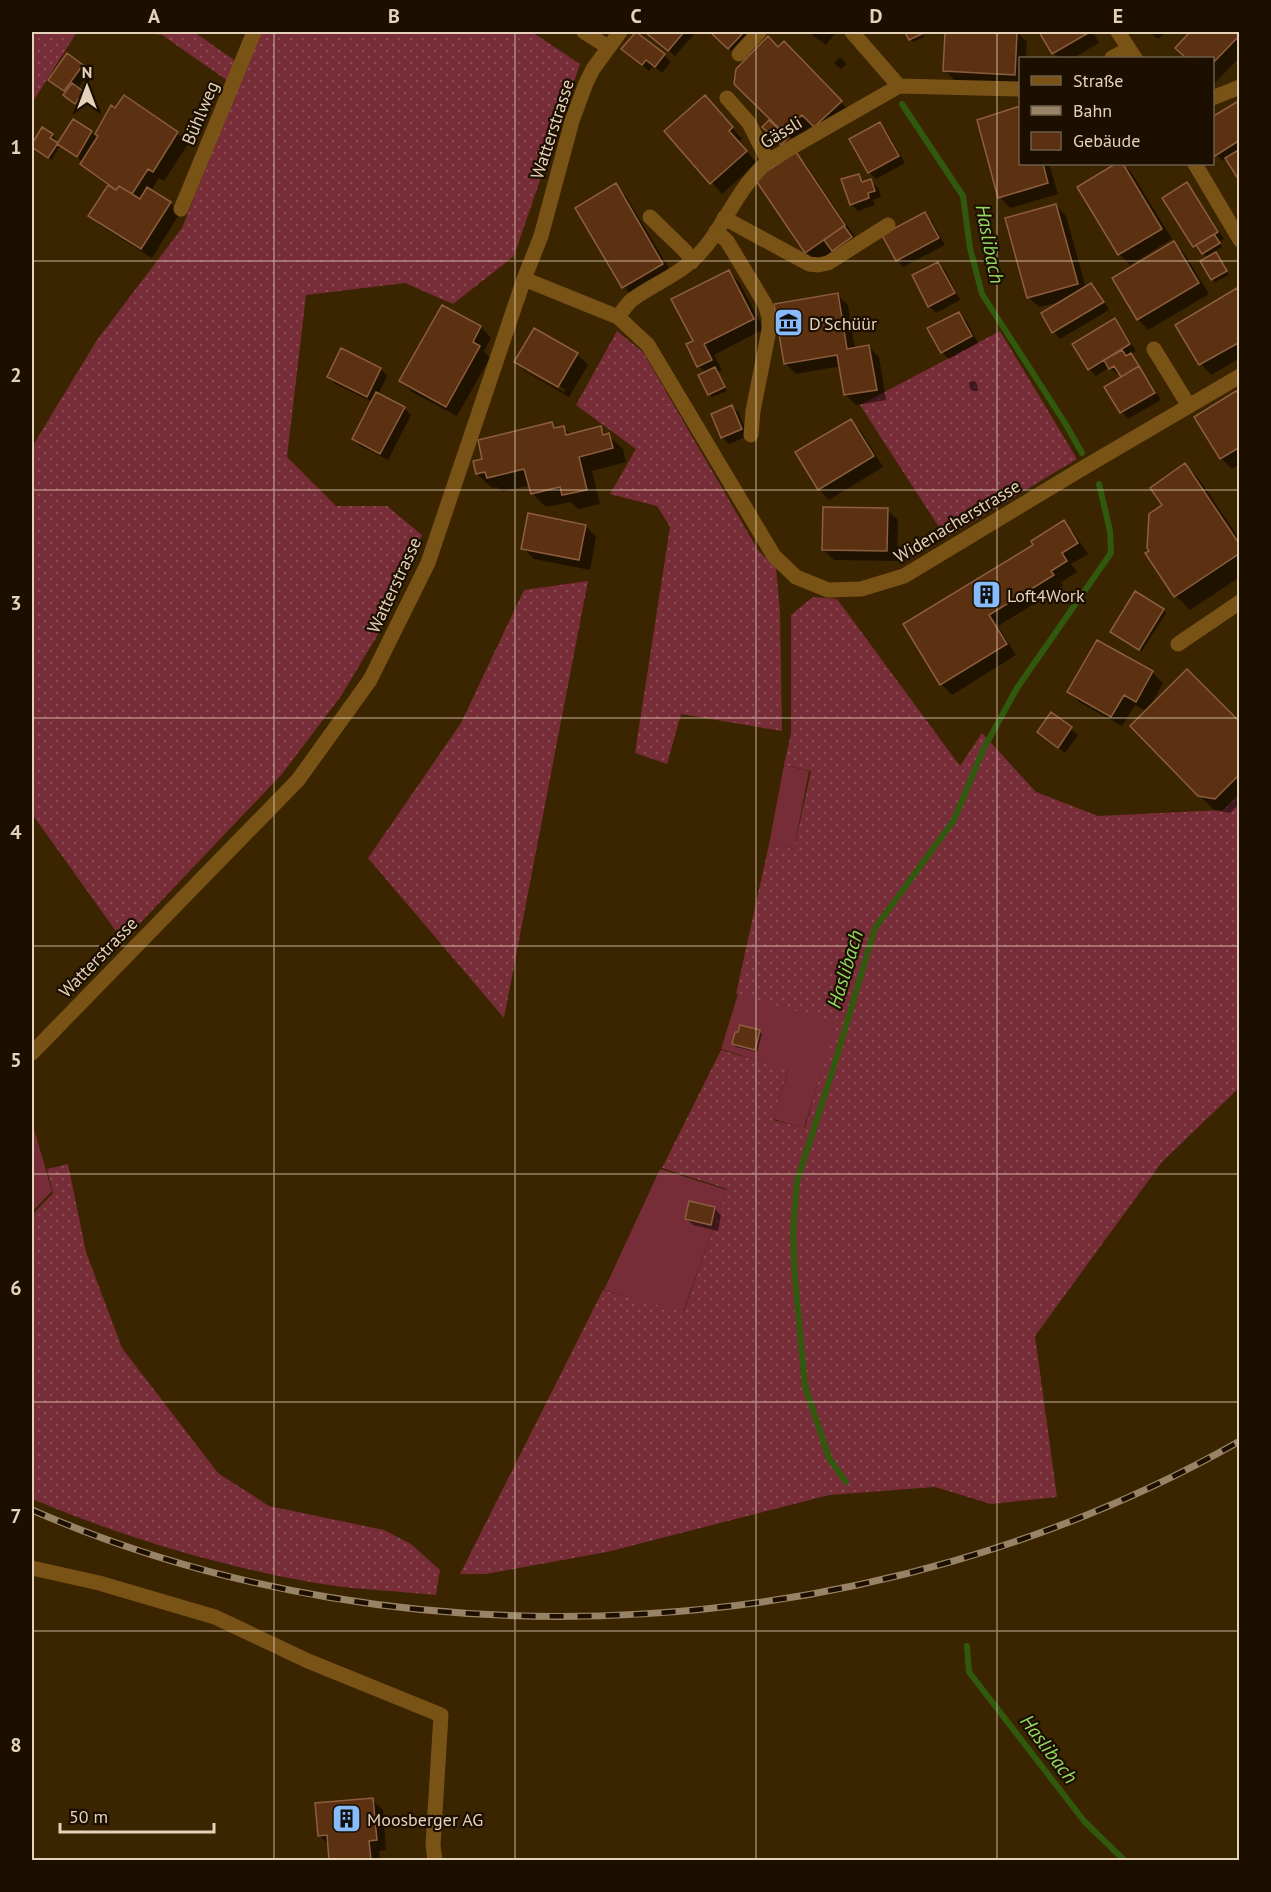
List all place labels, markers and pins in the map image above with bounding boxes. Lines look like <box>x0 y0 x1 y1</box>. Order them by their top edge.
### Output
museum icon: D'Schüür <box>772 307 804 339</box>
place label: D'Schüür <box>809 312 877 335</box>
building icon: Loft4Work <box>970 579 1002 611</box>
place label: Loft4Work <box>1007 584 1085 607</box>
building icon: Moosberger AG <box>330 1803 362 1835</box>
place label: Moosberger AG <box>367 1808 483 1831</box>

